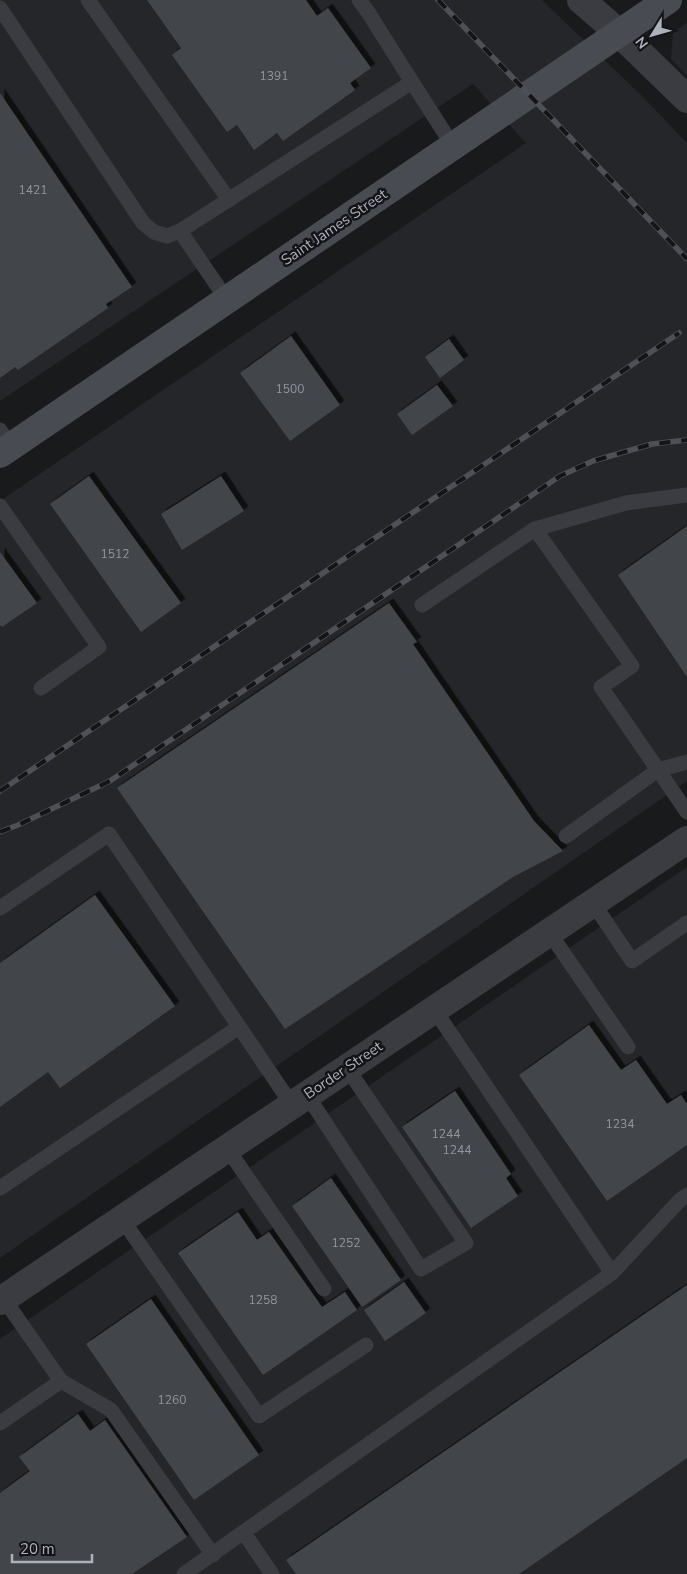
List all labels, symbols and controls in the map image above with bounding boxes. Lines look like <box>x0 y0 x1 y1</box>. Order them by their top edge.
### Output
north arrow <box>627 10 677 60</box>
text: N <box>631 33 653 52</box>
house number: 1391 <box>260 68 288 84</box>
house number: 1421 <box>19 182 47 198</box>
street label: Saint James Street <box>277 184 392 270</box>
house number: 1500 <box>276 381 304 397</box>
house number: 1512 <box>101 546 129 562</box>
street label: Border Street <box>300 1036 387 1104</box>
house number: 1234 <box>606 1116 634 1132</box>
house number: 1244 <box>432 1126 460 1142</box>
house number: 1244 <box>443 1142 471 1158</box>
house number: 1252 <box>332 1235 360 1251</box>
house number: 1258 <box>249 1292 277 1308</box>
house number: 1260 <box>158 1392 186 1408</box>
scale bar <box>12 1532 92 1564</box>
text: 20 m <box>20 1539 55 1559</box>

